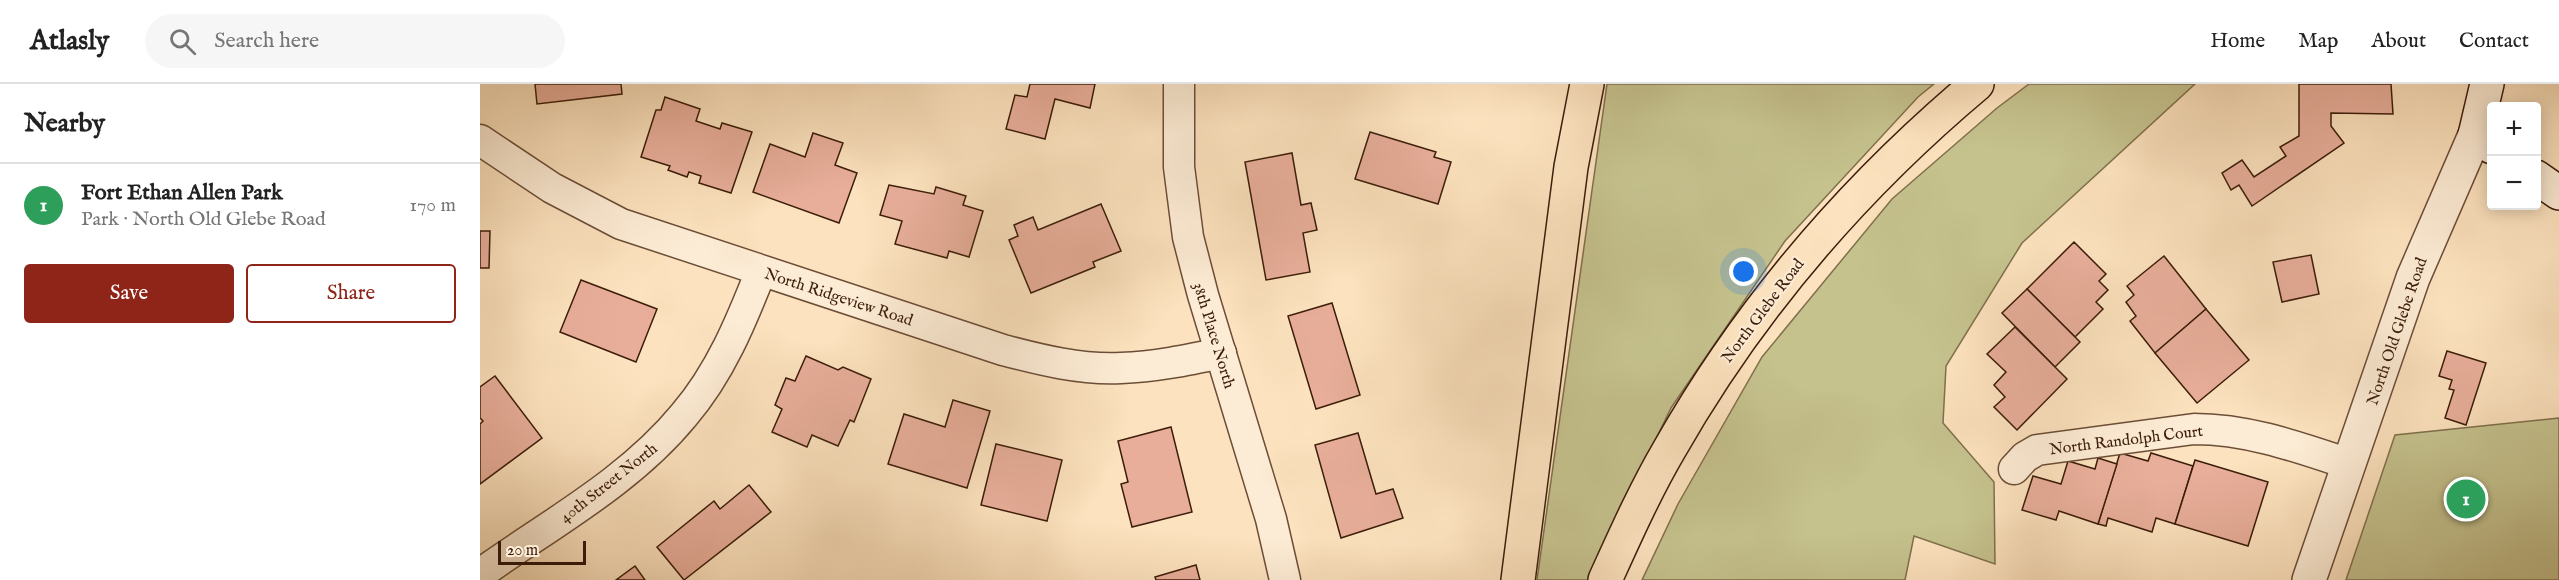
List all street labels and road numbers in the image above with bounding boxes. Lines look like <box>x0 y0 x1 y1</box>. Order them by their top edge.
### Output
street label: North Glebe Road <box>1718 255 1810 367</box>
street label: North Old Glebe Road <box>2363 255 2433 408</box>
street label: North Ridgeview Road <box>762 264 916 332</box>
street label: 38th Place North <box>1187 280 1239 391</box>
street label: North Randolph Court <box>2048 422 2205 460</box>
street label: 40th Street North <box>556 439 662 528</box>

